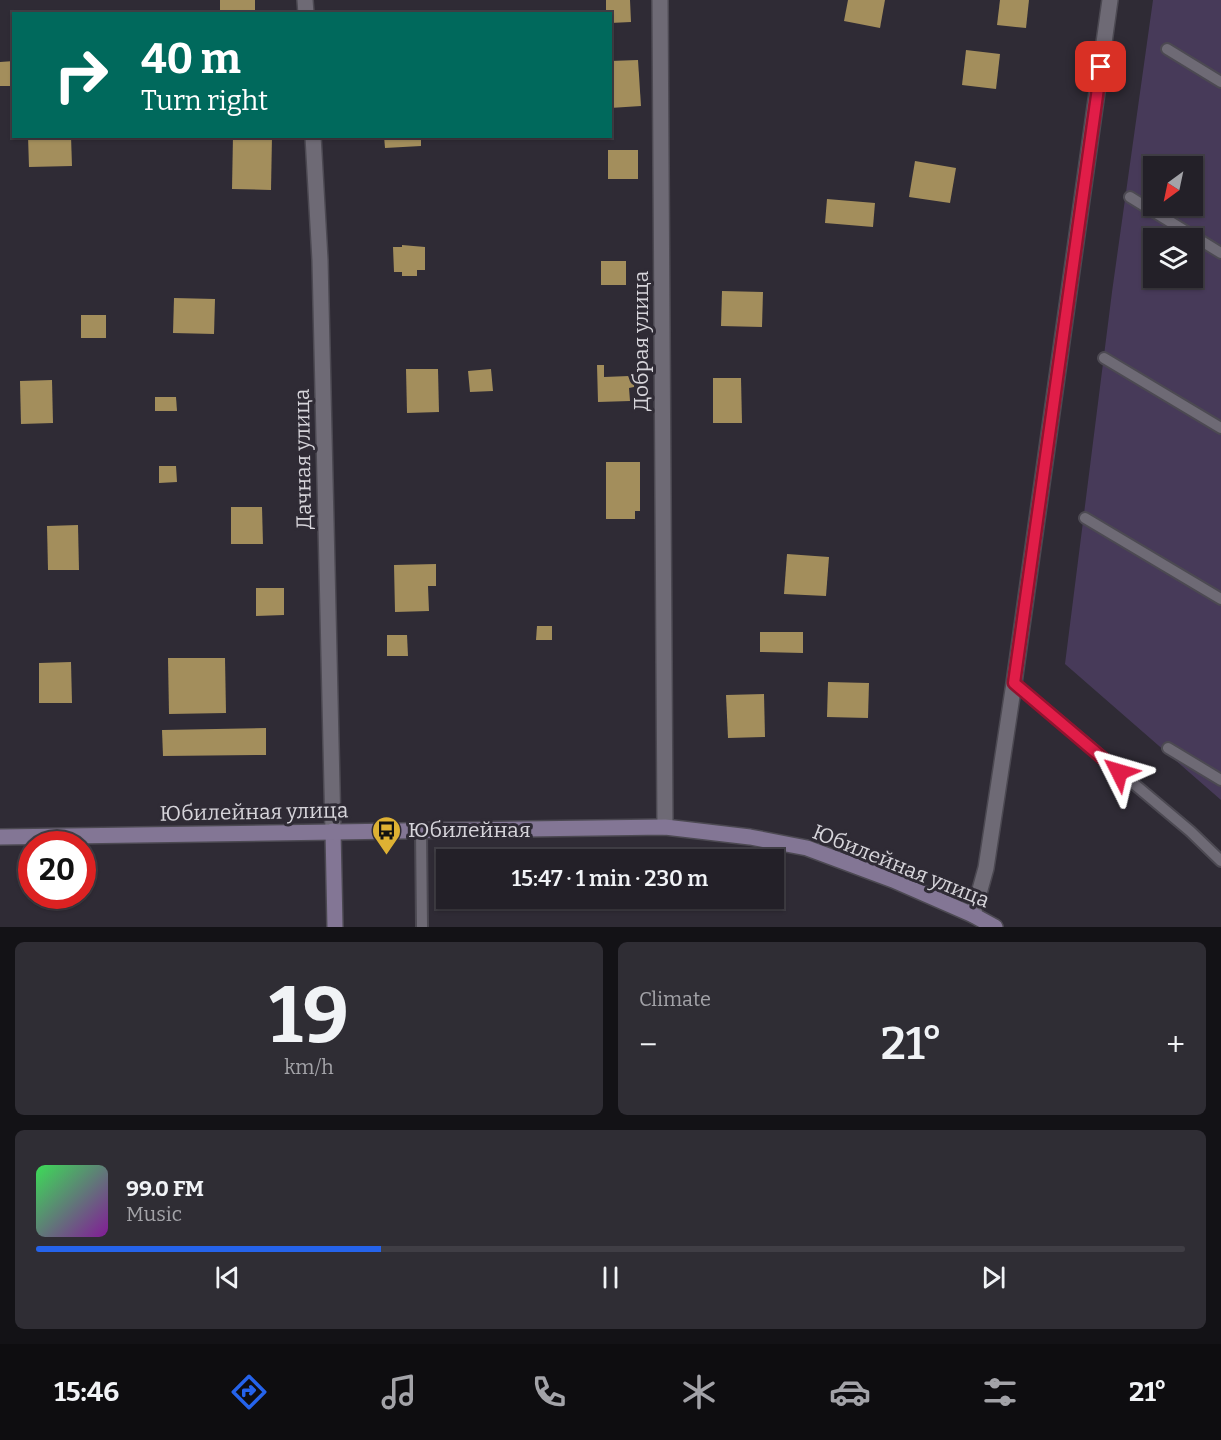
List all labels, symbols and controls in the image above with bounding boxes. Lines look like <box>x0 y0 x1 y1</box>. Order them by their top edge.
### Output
text: 40 m <box>141 34 241 84</box>
icon: right <box>42 36 120 114</box>
pin <box>1075 41 1126 92</box>
icon: arrive <box>1084 50 1117 83</box>
text: Turn right <box>141 85 268 117</box>
north arrow <box>1143 156 1203 216</box>
map controls <box>1143 156 1203 288</box>
button: layers <box>1143 228 1203 288</box>
street label: Добрая улица <box>628 270 654 411</box>
street label: Дачная улица <box>289 388 317 530</box>
position arrow <box>1087 740 1151 804</box>
street label: Юбилейная улица <box>159 797 349 827</box>
bus stop icon: Юбилейная <box>371 814 403 856</box>
place label: Юбилейная <box>408 817 531 843</box>
street label: Юбилейная улица <box>809 819 994 914</box>
speed limit sign: 20 <box>18 831 96 909</box>
text: 15:47 · 1 min · 230 m <box>512 865 708 892</box>
text: 19 <box>269 969 349 1063</box>
text: Climate <box>639 987 711 1011</box>
text: 21° <box>881 1017 943 1071</box>
text: − <box>639 1025 657 1065</box>
text: + <box>1166 1025 1185 1065</box>
text: km/h <box>284 1055 334 1079</box>
text: 99.0 FM <box>126 1175 204 1202</box>
text: Music <box>126 1202 182 1226</box>
icon: previous <box>211 1261 244 1294</box>
icon: pause <box>594 1261 627 1294</box>
icon: next <box>977 1261 1010 1294</box>
icon: directions <box>228 1371 270 1413</box>
icon: music <box>378 1371 420 1413</box>
icon: phone <box>528 1371 570 1413</box>
icon: climate <box>678 1371 720 1413</box>
icon: car <box>829 1371 871 1413</box>
icon: filters <box>979 1371 1021 1413</box>
text: 15:46 <box>54 1376 119 1408</box>
text: 21° <box>1129 1376 1167 1408</box>

